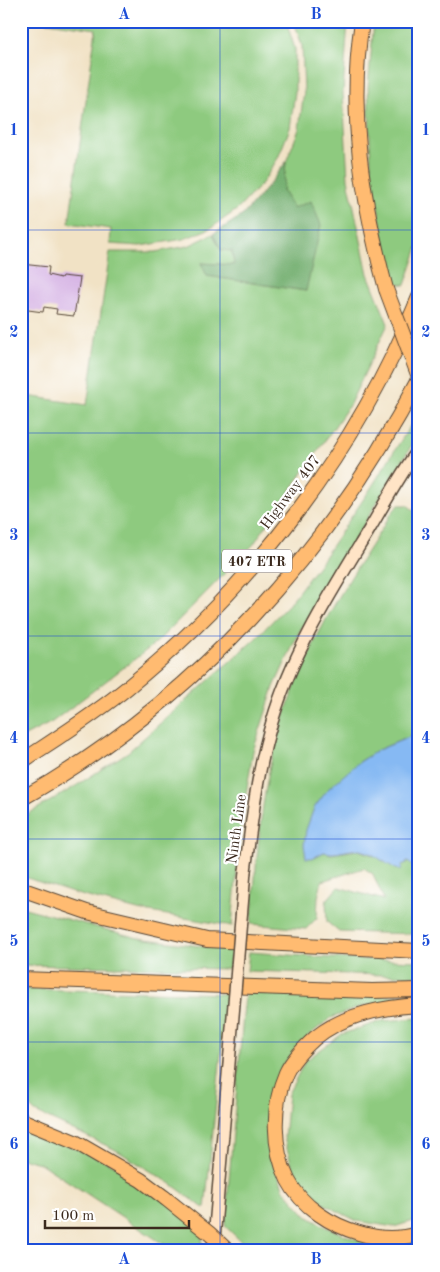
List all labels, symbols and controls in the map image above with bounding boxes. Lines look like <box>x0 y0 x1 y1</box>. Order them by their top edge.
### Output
text: A <box>118 7 130 23</box>
text: B <box>310 7 322 23</box>
text: 1 <box>9 123 19 139</box>
text: 1 <box>421 123 431 139</box>
text: 2 <box>9 325 19 341</box>
text: 2 <box>421 325 431 341</box>
street label: Highway 407 <box>259 453 324 533</box>
text: 3 <box>9 528 19 544</box>
text: 3 <box>421 528 431 544</box>
road number: 407 ETR <box>222 550 292 572</box>
text: 4 <box>9 731 19 747</box>
text: 4 <box>421 731 431 747</box>
street label: Ninth Line <box>225 793 250 865</box>
text: 5 <box>9 934 19 950</box>
text: 5 <box>421 934 431 950</box>
text: 6 <box>9 1137 19 1153</box>
text: 6 <box>421 1137 431 1153</box>
scale bar <box>45 1197 189 1229</box>
text: 100 m <box>52 1209 94 1224</box>
text: A <box>118 1252 130 1268</box>
text: B <box>310 1252 322 1268</box>

